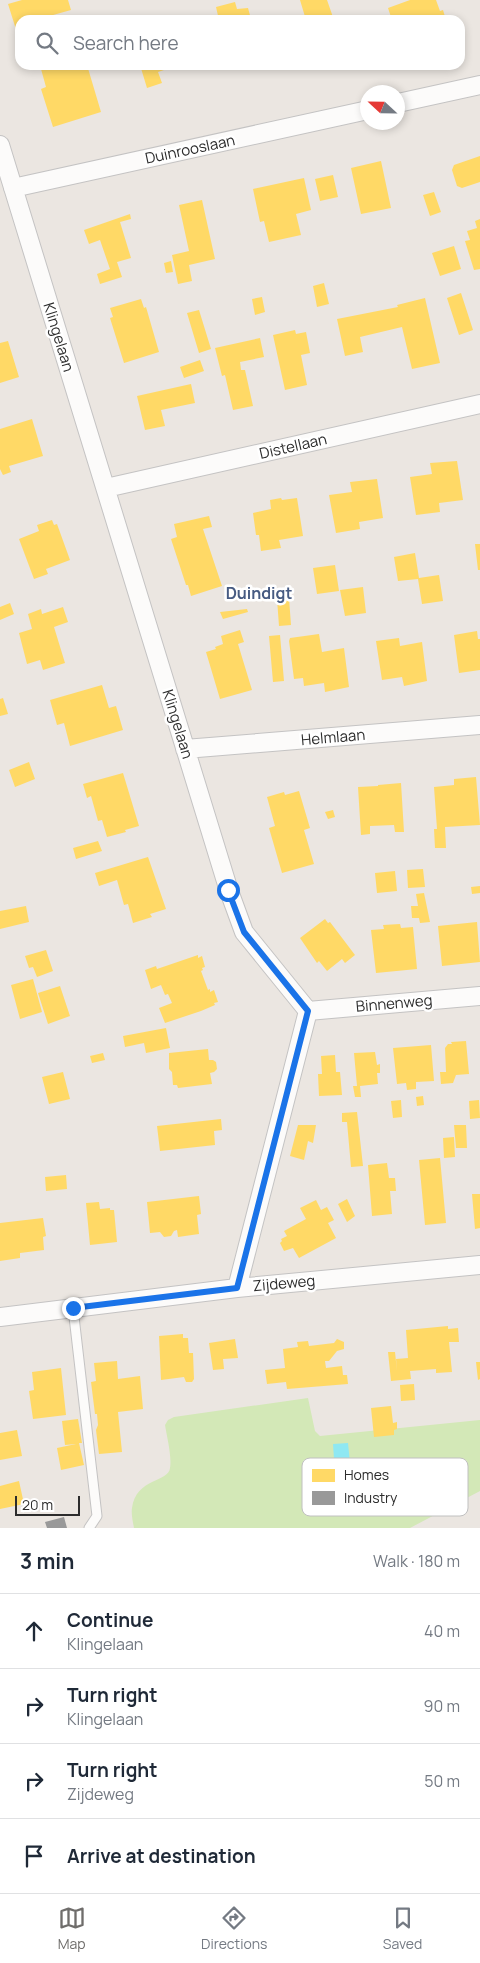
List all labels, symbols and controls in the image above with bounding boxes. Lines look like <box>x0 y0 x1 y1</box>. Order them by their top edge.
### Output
search box <box>15 15 465 70</box>
icon: search <box>33 29 61 57</box>
text: Search here <box>73 30 179 56</box>
north arrow <box>360 85 405 130</box>
street label: Duinrooslaan <box>143 129 237 169</box>
street label: Klingelaan <box>38 300 80 374</box>
street label: Distellaan <box>257 428 329 464</box>
district label: Duindigt <box>226 582 292 604</box>
street label: Klingelaan <box>157 687 199 761</box>
street label: Helmlaan <box>300 724 366 750</box>
route start <box>217 879 240 902</box>
street label: Binnenweg <box>355 989 433 1017</box>
street label: Zijdeweg <box>252 1270 316 1296</box>
route end <box>62 1297 85 1320</box>
legend <box>302 1458 468 1516</box>
text: Homes <box>344 1465 389 1484</box>
text: Industry <box>344 1488 398 1507</box>
scale bar <box>15 1493 80 1516</box>
text: 20 m <box>22 1495 53 1514</box>
text: 3 min <box>20 1547 74 1575</box>
text: Walk · 180 m <box>373 1550 460 1572</box>
text: Continue <box>67 1607 153 1633</box>
icon: ahead <box>20 1617 48 1645</box>
text: 40 m <box>424 1620 460 1642</box>
text: Klingelaan <box>67 1633 143 1655</box>
text: Turn right <box>67 1682 157 1708</box>
icon: right <box>20 1692 48 1720</box>
text: 90 m <box>424 1695 460 1717</box>
text: Klingelaan <box>67 1708 143 1730</box>
text: Turn right <box>67 1757 157 1783</box>
icon: right <box>20 1767 48 1795</box>
text: 50 m <box>424 1770 460 1792</box>
text: Zijdeweg <box>67 1783 134 1805</box>
icon: arrive <box>20 1842 48 1870</box>
text: Arrive at destination <box>67 1843 256 1869</box>
tab: Map <box>58 1904 86 1953</box>
tab: Directions <box>201 1904 267 1953</box>
tab: Saved <box>383 1904 422 1953</box>

